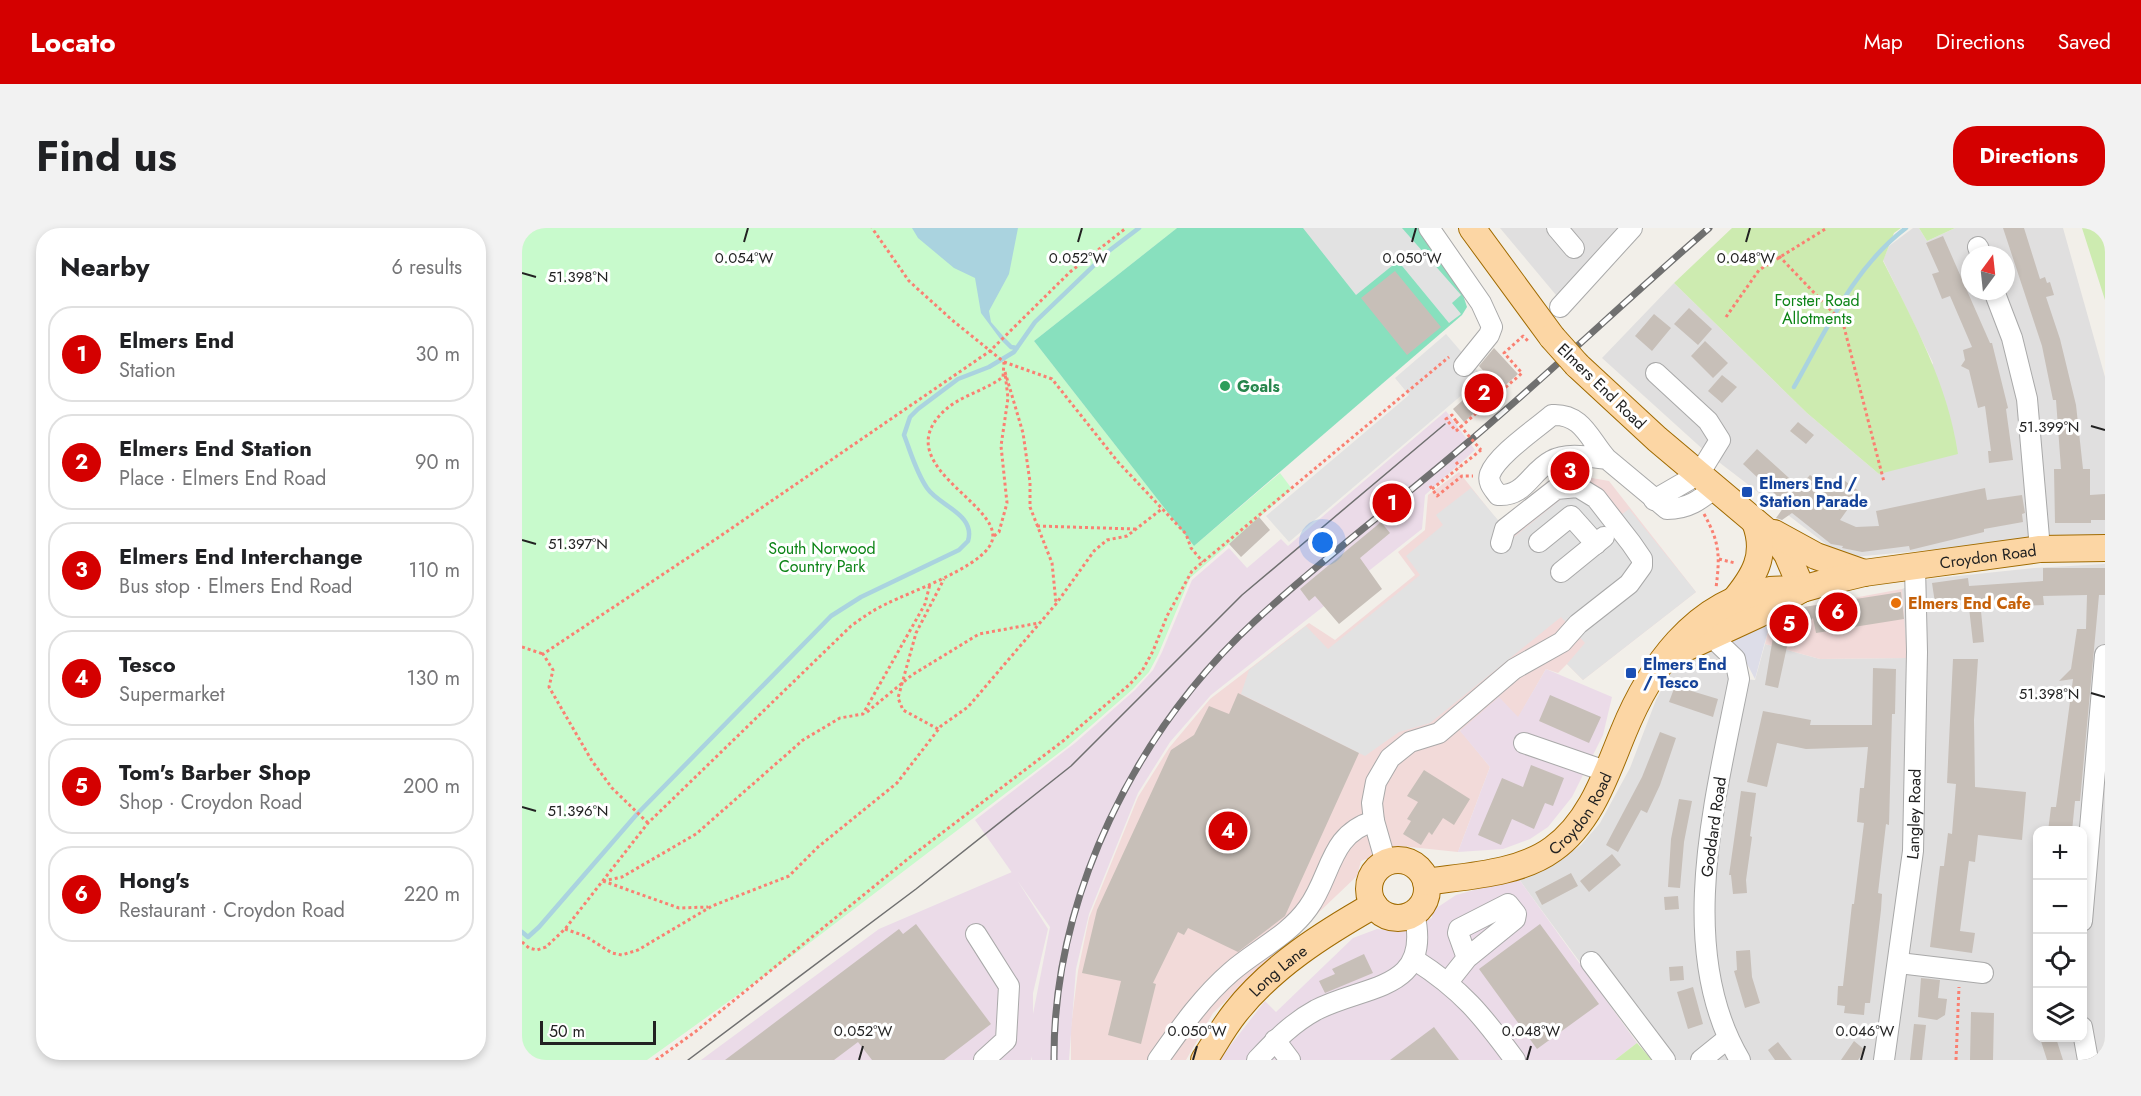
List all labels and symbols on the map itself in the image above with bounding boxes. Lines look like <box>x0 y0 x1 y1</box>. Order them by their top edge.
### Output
north arrow <box>1961 246 2015 300</box>
text: 0.054°W <box>715 247 774 269</box>
text: 0.052°W <box>1049 247 1107 269</box>
text: 0.050°W <box>1383 247 1442 269</box>
text: 0.048°W <box>1717 247 1775 269</box>
text: 51.398°N <box>548 266 608 288</box>
park label: Forster Road Allotments <box>1774 289 1860 330</box>
street label: Elmers End Road <box>1552 338 1651 435</box>
pin: 2 <box>1464 370 1504 416</box>
place label: Goals <box>1237 375 1280 398</box>
marker: Goals <box>1218 379 1232 393</box>
text: 51.399°N <box>2019 416 2079 438</box>
pin: 3 <box>1550 448 1590 494</box>
place label: Elmers End / Station Parade <box>1759 472 1868 513</box>
pin: 1 <box>1372 480 1412 526</box>
marker: Elmers End / Station Parade <box>1740 485 1754 499</box>
your location <box>1308 528 1337 557</box>
text: 51.397°N <box>548 533 608 555</box>
park label: South Norwood Country Park <box>768 537 876 578</box>
street label: Croydon Road <box>1938 539 2038 575</box>
pin: 6 <box>1818 590 1858 634</box>
place label: Elmers End Cafe <box>1908 592 2031 615</box>
marker: Elmers End Cafe <box>1889 596 1903 610</box>
pin: 5 <box>1770 602 1808 646</box>
place label: Elmers End / Tesco <box>1643 653 1727 694</box>
marker: Elmers End / Tesco <box>1624 666 1638 680</box>
text: 51.398°N <box>2019 683 2079 705</box>
street label: Croydon Road <box>1544 769 1618 861</box>
street label: Langley Road <box>1901 769 1927 861</box>
street label: Goddard Road <box>1695 775 1732 879</box>
text: 51.396°N <box>548 800 608 822</box>
pin: 4 <box>1208 808 1248 854</box>
street label: Long Lane <box>1244 939 1312 1002</box>
scale bar <box>540 1018 656 1046</box>
text: 0.052°W <box>834 1020 892 1042</box>
text: 0.050°W <box>1168 1020 1227 1042</box>
text: 0.048°W <box>1502 1020 1560 1042</box>
text: 0.046°W <box>1836 1020 1895 1042</box>

